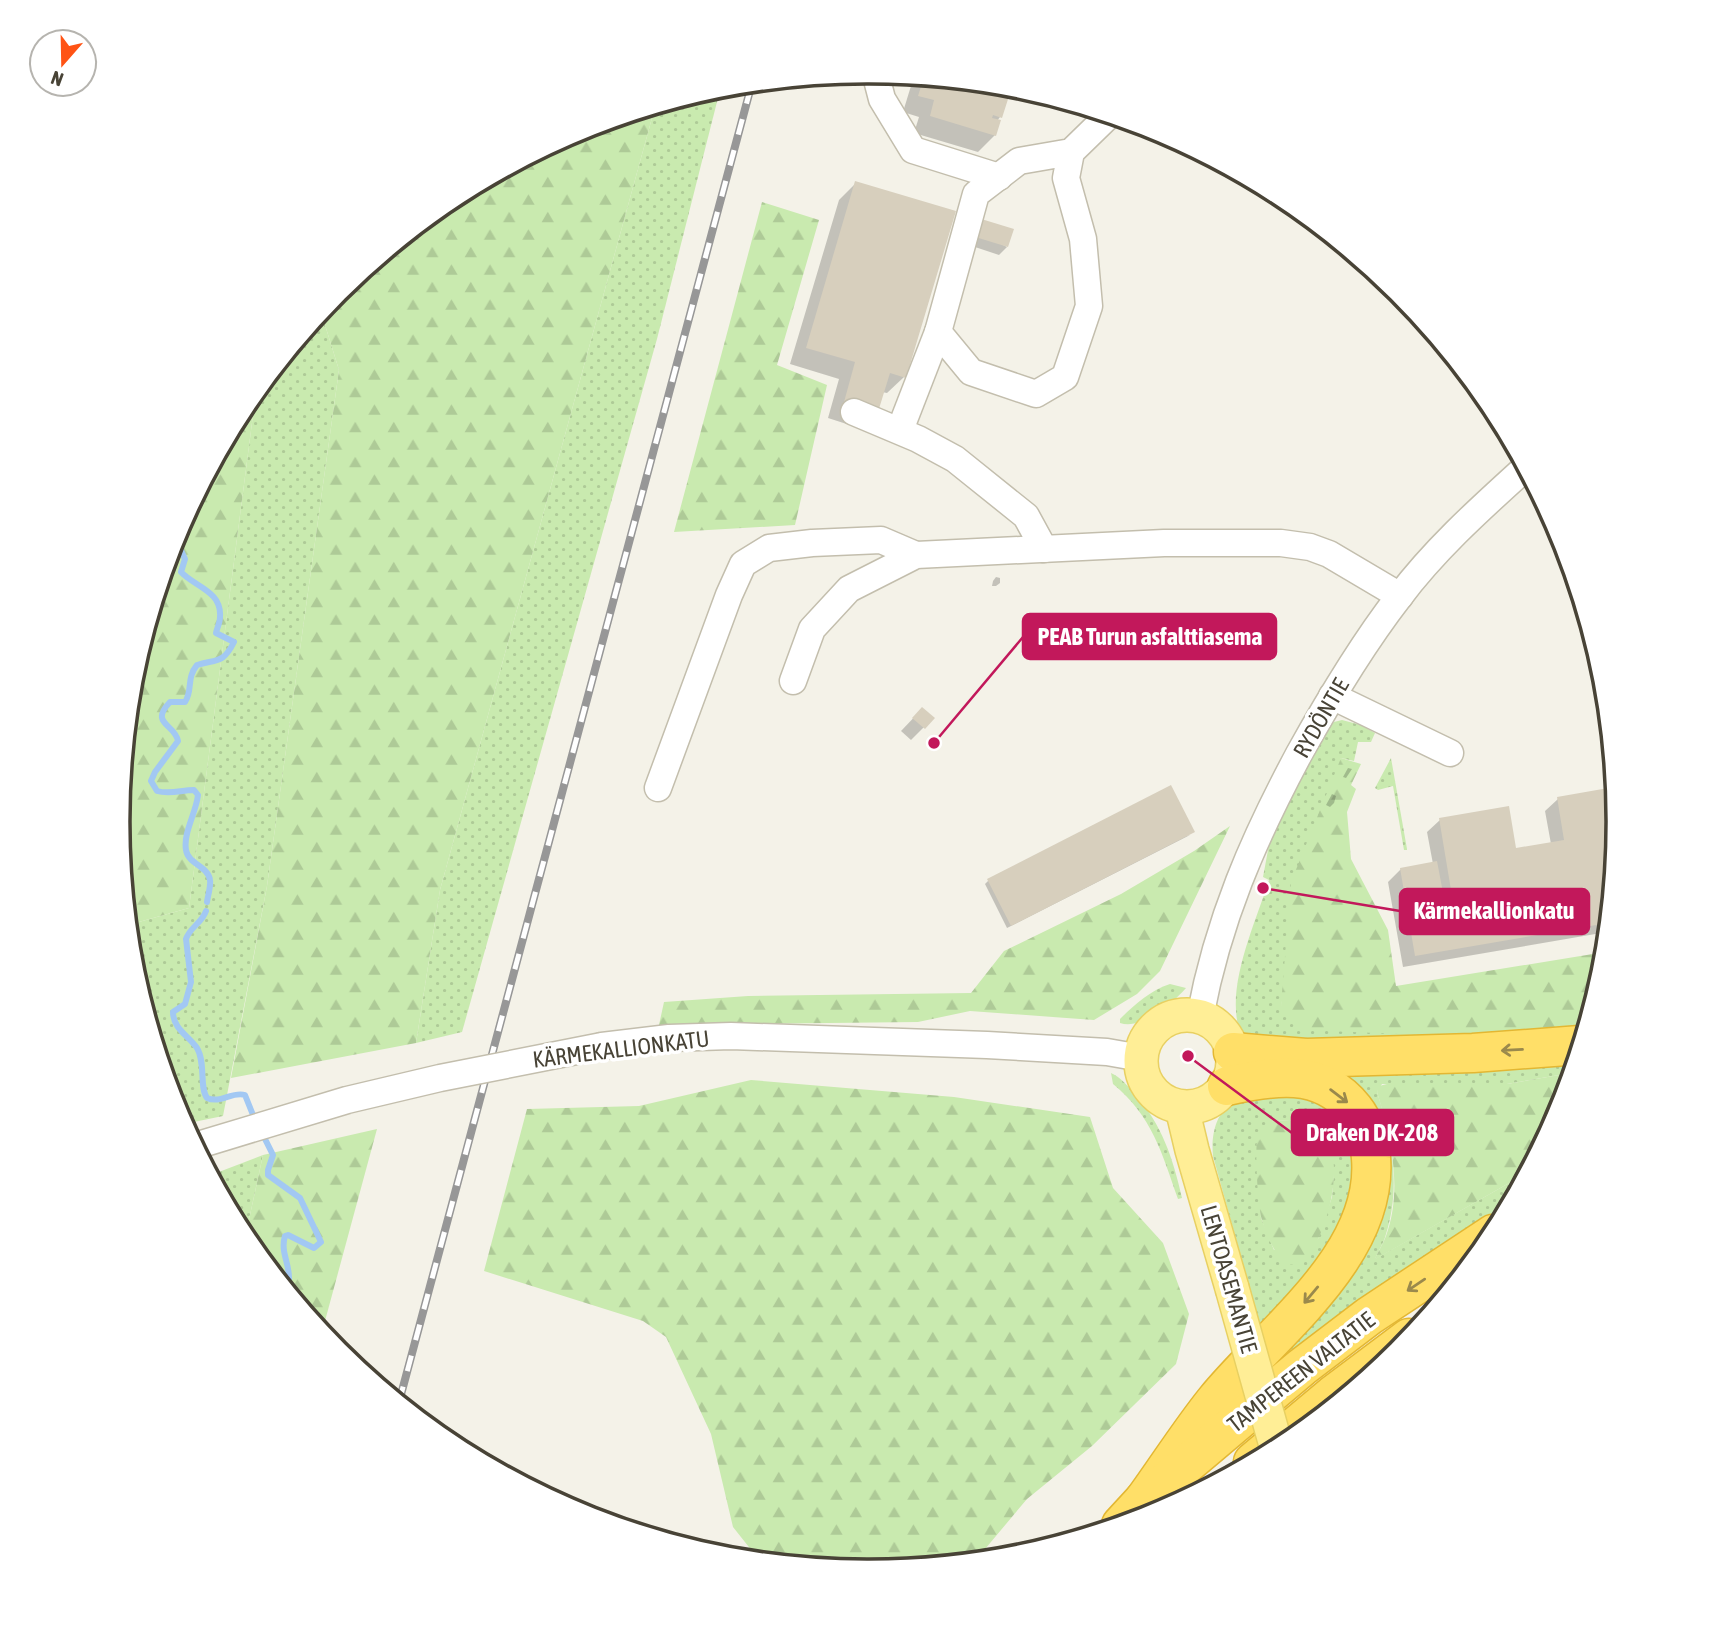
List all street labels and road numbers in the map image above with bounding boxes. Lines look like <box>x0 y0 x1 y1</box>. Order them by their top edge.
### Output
street label: RYDÖNTIE <box>1288 674 1354 762</box>
street label: KÄRMEKALLIONKATU <box>531 1025 711 1073</box>
street label: LENTOASEMANTIE <box>1196 1202 1263 1356</box>
street label: TAMPEREEN VALTATIE <box>1222 1307 1380 1437</box>

